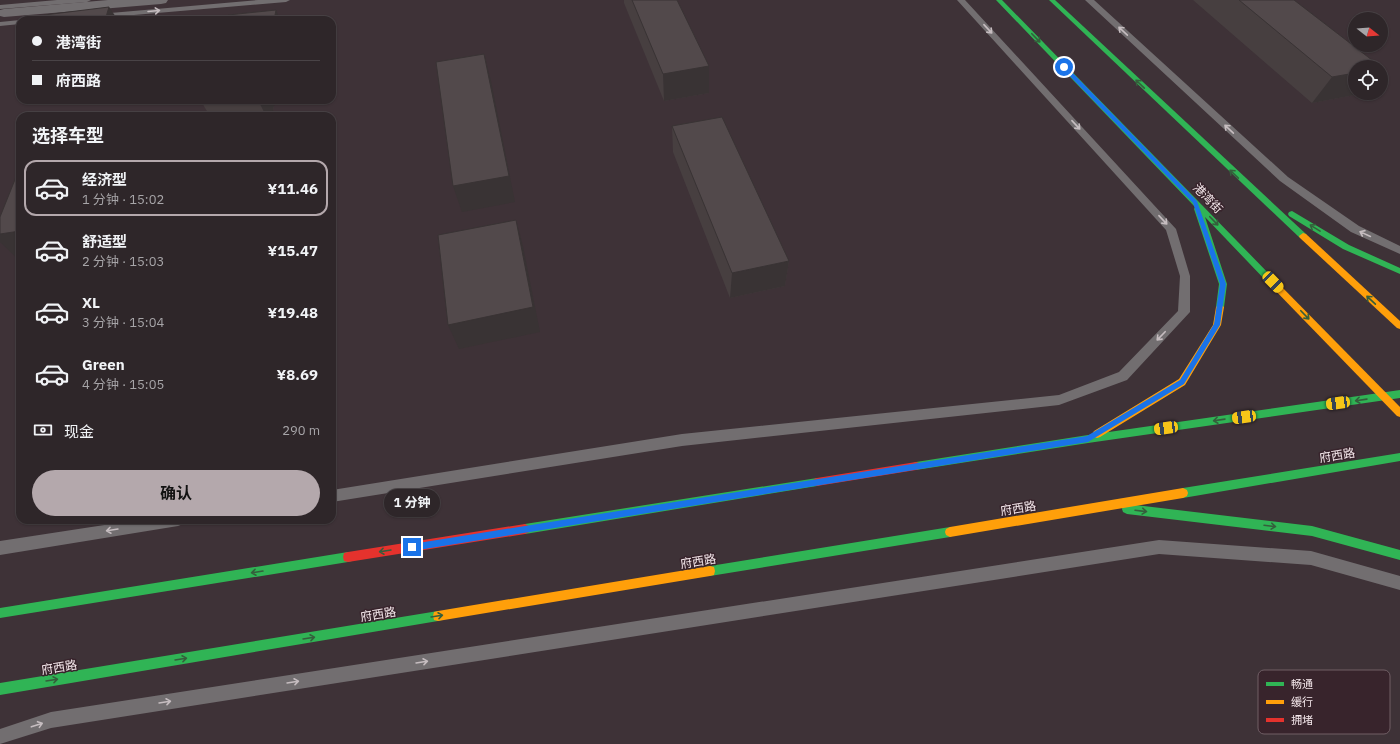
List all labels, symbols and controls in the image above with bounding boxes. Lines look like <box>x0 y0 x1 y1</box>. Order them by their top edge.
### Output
one-way arrow <box>147 7 160 15</box>
north arrow <box>1348 12 1388 52</box>
map controls <box>1348 12 1388 100</box>
one-way arrow <box>983 24 992 34</box>
one-way arrow <box>1118 27 1128 36</box>
text: 港湾街 <box>56 33 101 52</box>
one-way arrow <box>1031 33 1040 43</box>
route start <box>1055 58 1073 76</box>
button: locate <box>1348 60 1388 100</box>
text: 府西路 <box>56 71 101 90</box>
one-way arrow <box>1135 79 1145 89</box>
one-way arrow <box>1071 119 1080 130</box>
text: 选择车型 <box>32 124 104 147</box>
one-way arrow <box>1224 124 1234 133</box>
one-way arrow <box>1229 169 1240 178</box>
icon: car <box>34 170 70 206</box>
text: 经济型 <box>82 170 127 189</box>
text: ¥11.46 <box>268 179 318 198</box>
street label: 港湾街 <box>1190 180 1226 216</box>
text: 1 分钟 · 15:02 <box>82 191 164 208</box>
one-way arrow <box>1159 215 1168 225</box>
one-way arrow <box>1209 216 1219 226</box>
one-way arrow <box>1310 224 1321 233</box>
one-way arrow <box>1359 230 1371 237</box>
icon: car <box>34 232 70 268</box>
text: 舒适型 <box>82 232 127 251</box>
text: ¥15.47 <box>268 241 318 260</box>
text: 2 分钟 · 15:03 <box>82 253 164 270</box>
car <box>1260 269 1286 295</box>
text: XL <box>82 293 100 312</box>
icon: car <box>34 294 70 330</box>
one-way arrow <box>1366 295 1376 304</box>
text: ¥19.48 <box>268 303 318 322</box>
one-way arrow <box>1300 310 1310 320</box>
text: 3 分钟 · 15:04 <box>82 314 164 331</box>
one-way arrow <box>1157 331 1166 341</box>
text: Green <box>82 355 125 374</box>
icon: car <box>34 356 70 392</box>
text: ¥8.69 <box>277 365 318 384</box>
text: 4 分钟 · 15:05 <box>82 376 164 393</box>
car <box>1325 395 1351 411</box>
one-way arrow <box>1355 396 1368 404</box>
car <box>1231 409 1257 425</box>
one-way arrow <box>1213 416 1226 424</box>
icon: cash <box>32 419 54 441</box>
car <box>1153 420 1179 436</box>
text: 现金 <box>64 422 94 441</box>
text: 290 m <box>282 422 320 439</box>
street label: 府西路 <box>1318 445 1356 465</box>
button: 确认 <box>32 470 320 516</box>
callout: 1 分钟 <box>384 489 440 517</box>
text: 1 分钟 <box>394 494 430 511</box>
street label: 府西路 <box>999 498 1037 518</box>
one-way arrow <box>1134 507 1147 515</box>
one-way arrow <box>1263 522 1276 530</box>
one-way arrow <box>106 527 119 535</box>
route end <box>403 538 421 556</box>
one-way arrow <box>379 548 392 556</box>
street label: 府西路 <box>679 551 717 571</box>
one-way arrow <box>251 568 264 576</box>
street label: 府西路 <box>359 604 397 624</box>
one-way arrow <box>430 612 443 620</box>
one-way arrow <box>302 634 315 642</box>
one-way arrow <box>174 655 187 663</box>
street label: 府西路 <box>40 657 78 677</box>
one-way arrow <box>415 658 428 666</box>
legend <box>1258 670 1390 734</box>
one-way arrow <box>45 676 58 684</box>
text: 畅通 <box>1291 677 1313 691</box>
one-way arrow <box>287 678 300 686</box>
text: 缓行 <box>1291 695 1313 709</box>
one-way arrow <box>158 698 171 706</box>
text: 拥堵 <box>1291 713 1313 727</box>
one-way arrow <box>31 720 43 728</box>

